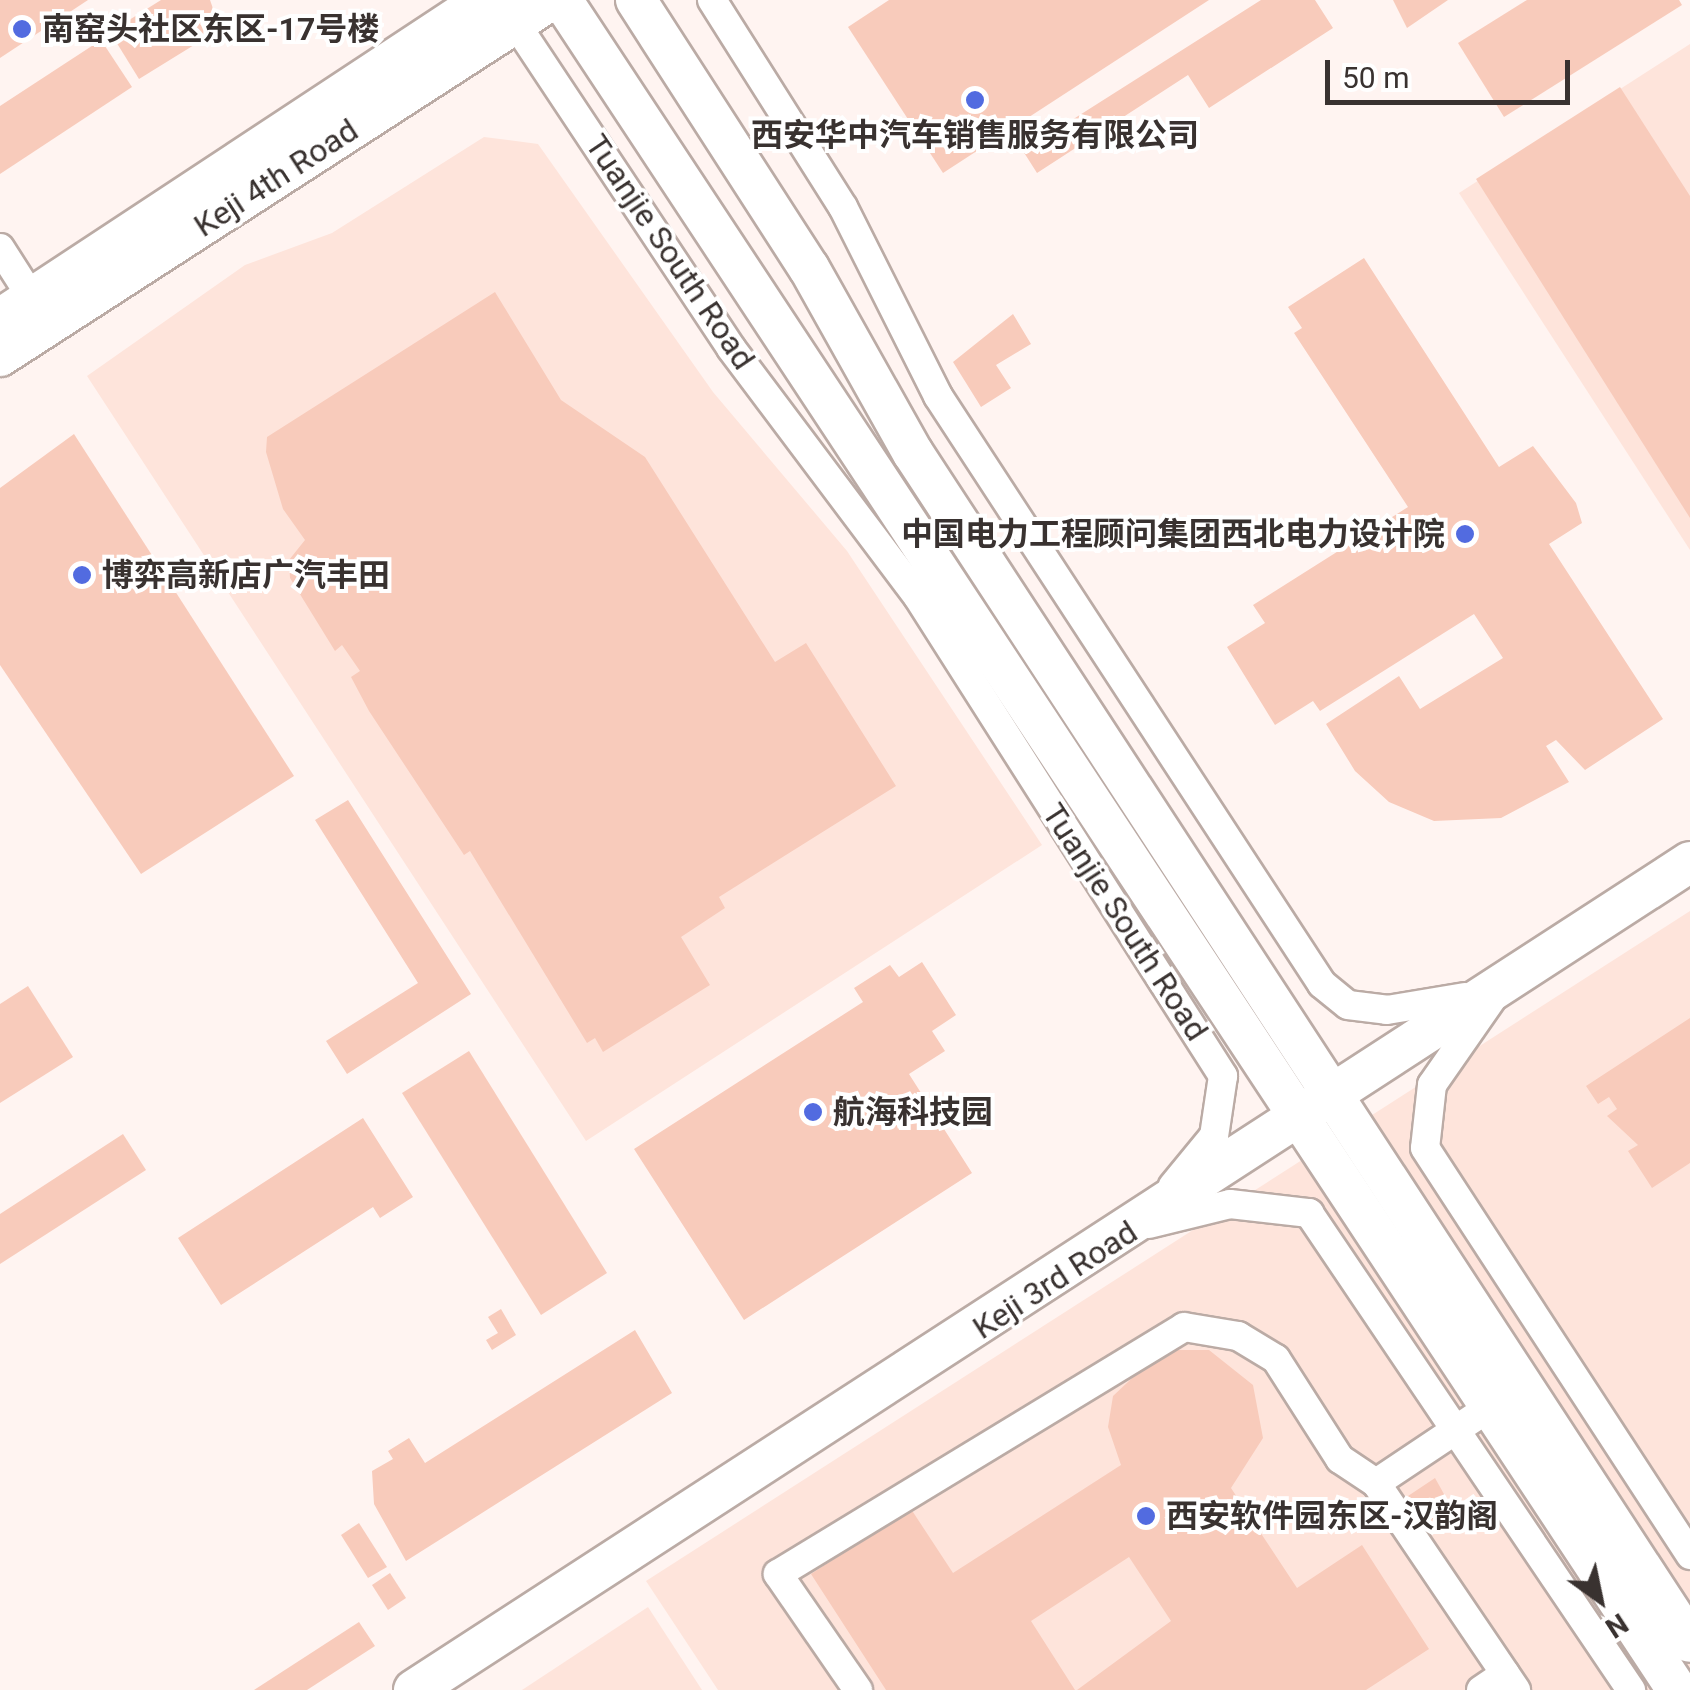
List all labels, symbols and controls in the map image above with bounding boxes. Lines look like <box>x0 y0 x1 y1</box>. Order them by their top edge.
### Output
place label: 南窑头社区东区-17号楼 <box>42 10 379 48</box>
marker: 南窑头社区东区-17号楼 <box>11 18 33 40</box>
scale bar <box>1330 40 1575 102</box>
text: 50 m <box>1342 60 1409 95</box>
marker: 西安华中汽车销售服务有限公司 <box>964 89 986 111</box>
street label: Keji 4th Road <box>187 111 365 245</box>
place label: 西安华中汽车销售服务有限公司 <box>751 116 1199 154</box>
street label: Tuanjie South Road <box>577 127 763 377</box>
place label: 中国电力工程顾问集团西北电力设计院 <box>901 515 1445 553</box>
marker: 中国电力工程顾问集团西北电力设计院 <box>1454 523 1476 545</box>
place label: 博弈高新店广汽丰田 <box>102 556 390 594</box>
marker: 博弈高新店广汽丰田 <box>71 564 93 586</box>
street label: Tuanjie South Road <box>1034 796 1216 1048</box>
place label: 航海科技园 <box>833 1093 993 1131</box>
marker: 航海科技园 <box>802 1101 824 1123</box>
street label: Keji 3rd Road <box>966 1213 1144 1347</box>
place label: 西安软件园东区-汉韵阁 <box>1166 1497 1499 1535</box>
marker: 西安软件园东区-汉韵阁 <box>1135 1505 1157 1527</box>
north arrow <box>1550 1550 1650 1650</box>
text: N <box>1599 1606 1634 1645</box>

